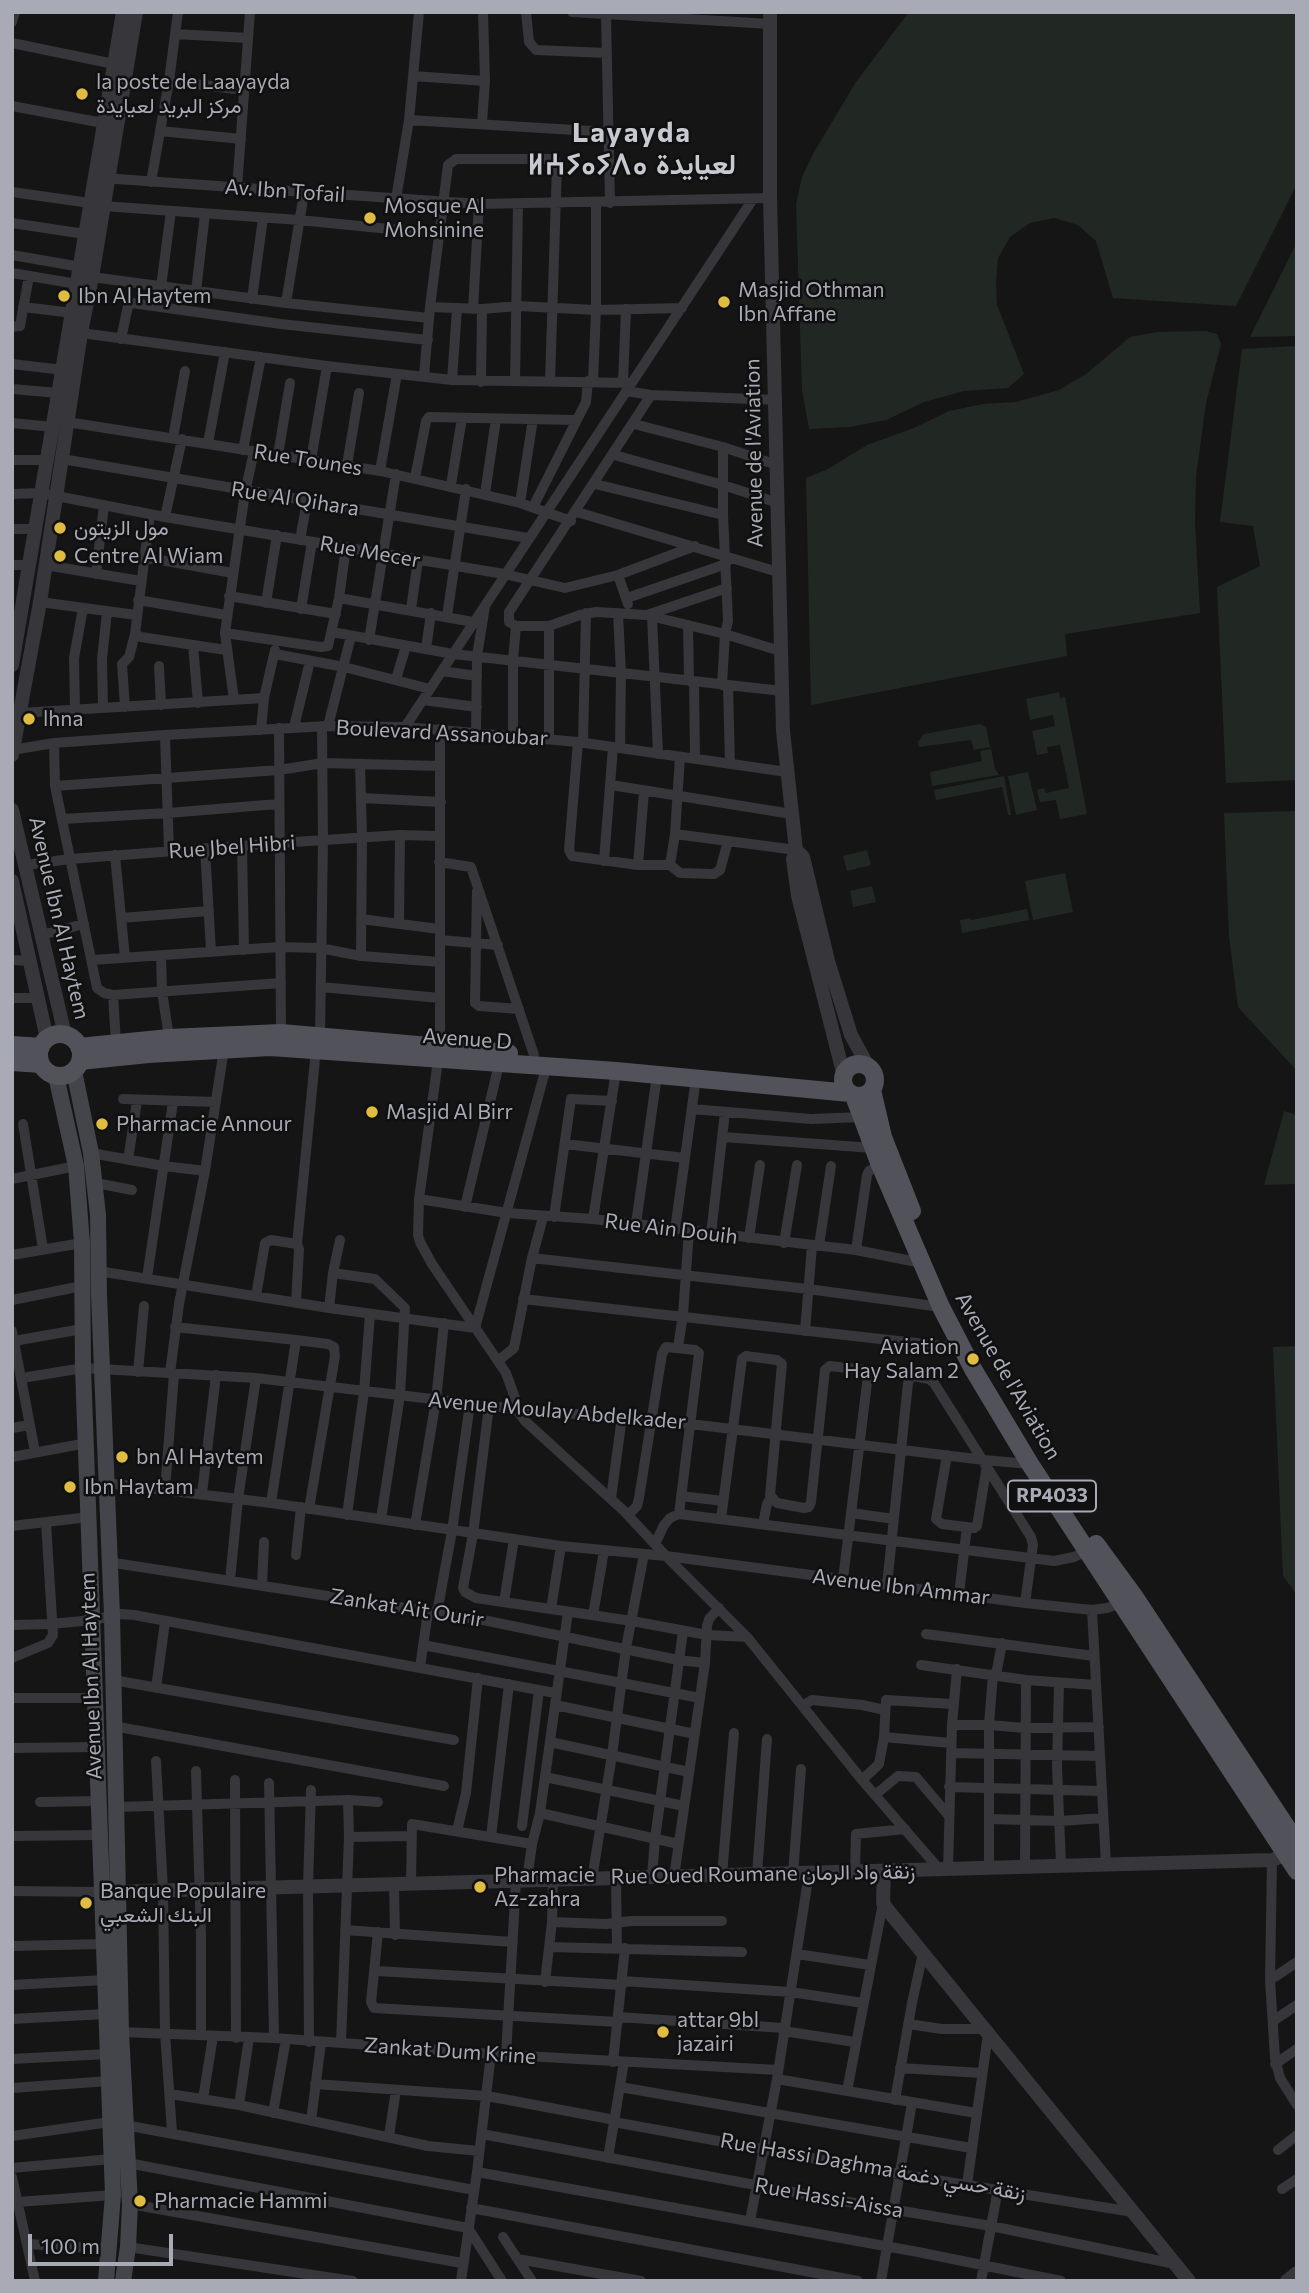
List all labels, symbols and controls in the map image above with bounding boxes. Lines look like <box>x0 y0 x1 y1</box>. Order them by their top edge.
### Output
place label: la poste de Laayayda مركز البريد لعيايدة <box>96 69 290 119</box>
marker: la poste de Laayayda مركز البريد لعيايدة <box>74 86 90 102</box>
district label: Layayda ⵍⵄⵢⴰⵢⴷⴰ لعيايدة <box>536 116 728 182</box>
street label: Av. Ibn Tofail <box>224 174 346 208</box>
place label: Mosque Al Mohsinine <box>384 193 485 243</box>
marker: Mosque Al Mohsinine <box>362 210 378 226</box>
place label: Masjid Othman Ibn Affane <box>738 277 884 327</box>
place label: Ibn Al Haytem <box>78 283 211 309</box>
marker: Ibn Al Haytem <box>56 288 72 304</box>
marker: Masjid Othman Ibn Affane <box>716 294 732 310</box>
street label: Avenue de l'Aviation <box>740 358 768 548</box>
street label: Rue Tounes <box>252 439 364 481</box>
street label: Rue Al Qihara <box>229 476 361 522</box>
place label: مول الزيتون <box>74 515 169 541</box>
marker: مول الزيتون <box>52 520 68 536</box>
street label: Rue Mecer <box>318 531 422 573</box>
place label: Centre Al Wiam <box>74 543 223 569</box>
marker: Centre Al Wiam <box>52 548 68 564</box>
place label: lhna <box>43 706 83 732</box>
marker: lhna <box>21 711 37 727</box>
street label: Boulevard Assanoubar <box>335 715 549 751</box>
street label: Avenue Ibn Al Haytem <box>23 814 95 1022</box>
street label: Rue Jbel Hibri <box>168 830 296 864</box>
street label: Avenue D <box>421 1023 513 1055</box>
place label: Masjid Al Birr <box>386 1099 513 1125</box>
marker: Masjid Al Birr <box>364 1104 380 1120</box>
place label: Pharmacie Annour <box>116 1111 292 1137</box>
marker: Pharmacie Annour <box>94 1116 110 1132</box>
street label: Rue Ain Douih <box>603 1208 739 1250</box>
street label: Avenue de l'Aviation <box>950 1288 1066 1464</box>
place label: Aviation Hay Salam 2 <box>844 1334 959 1384</box>
marker: Aviation Hay Salam 2 <box>965 1351 981 1367</box>
street label: Avenue Moulay Abdelkader <box>427 1387 687 1435</box>
place label: bn Al Haytem <box>136 1444 264 1470</box>
marker: bn Al Haytem <box>114 1449 130 1465</box>
place label: Ibn Haytam <box>84 1474 194 1500</box>
marker: Ibn Haytam <box>62 1479 78 1495</box>
road number: RP4033 <box>1008 1480 1096 1512</box>
street label: Avenue Ibn Ammar <box>811 1564 991 1610</box>
street label: Avenue Ibn Al Haytem <box>75 1572 107 1780</box>
street label: Zankat Ait Ourir <box>328 1583 486 1633</box>
street label: Rue Oued Roumane زنقة واد الرمان <box>610 1859 916 1889</box>
place label: Pharmacie Az-zahra <box>494 1862 595 1912</box>
place label: Banque Populaire البنك الشعبي <box>100 1878 266 1928</box>
marker: Pharmacie Az-zahra <box>472 1879 488 1895</box>
marker: Banque Populaire البنك الشعبي <box>78 1895 94 1911</box>
place label: attar 9bl jazairi <box>677 2007 759 2057</box>
marker: attar 9bl jazairi <box>655 2024 671 2040</box>
street label: Zankat Dum Krine <box>363 2032 537 2070</box>
street label: Rue Hassi Daghma زنقة حسي دغمة <box>718 2128 1028 2206</box>
street label: Rue Hassi-Aissa <box>753 2173 905 2223</box>
place label: Pharmacie Hammi <box>154 2188 328 2214</box>
marker: Pharmacie Hammi <box>132 2193 148 2209</box>
scale bar <box>32 2220 177 2264</box>
text: 100 m <box>41 2233 100 2258</box>

